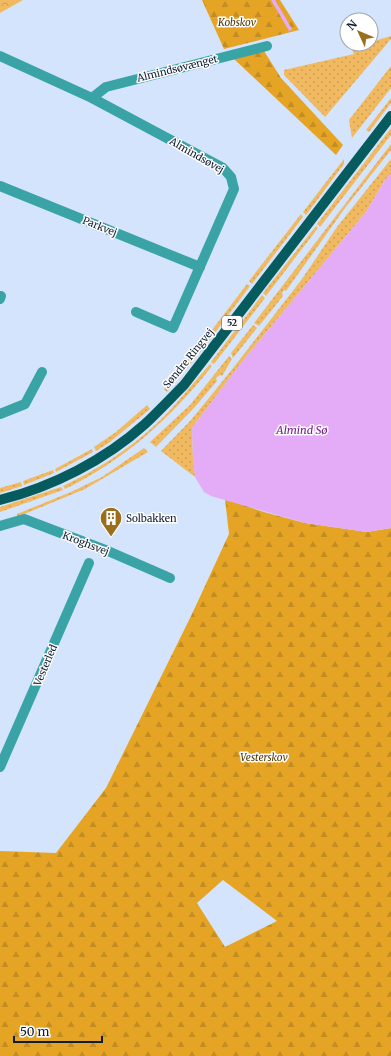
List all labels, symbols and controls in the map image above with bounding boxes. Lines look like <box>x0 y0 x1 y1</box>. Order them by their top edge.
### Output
north arrow <box>339 12 379 52</box>
park label: Kobskov <box>217 16 257 29</box>
text: N <box>344 17 360 33</box>
street label: Almindsøvænget <box>135 52 219 85</box>
street label: Almindsøvej <box>166 134 226 176</box>
street label: Parkvej <box>81 214 119 239</box>
road number: 52 <box>222 316 242 330</box>
street label: Søndre Ringvej <box>160 326 217 391</box>
water label: Almind Sø <box>275 423 328 437</box>
building icon: Solbakken <box>98 505 124 538</box>
place label: Solbakken <box>126 512 177 525</box>
street label: Kroghsvej <box>61 529 111 558</box>
street label: Vesterled <box>30 642 60 689</box>
park label: Vesterskov <box>240 751 288 764</box>
scale bar <box>14 1018 102 1044</box>
text: 50 m <box>20 1024 49 1039</box>

